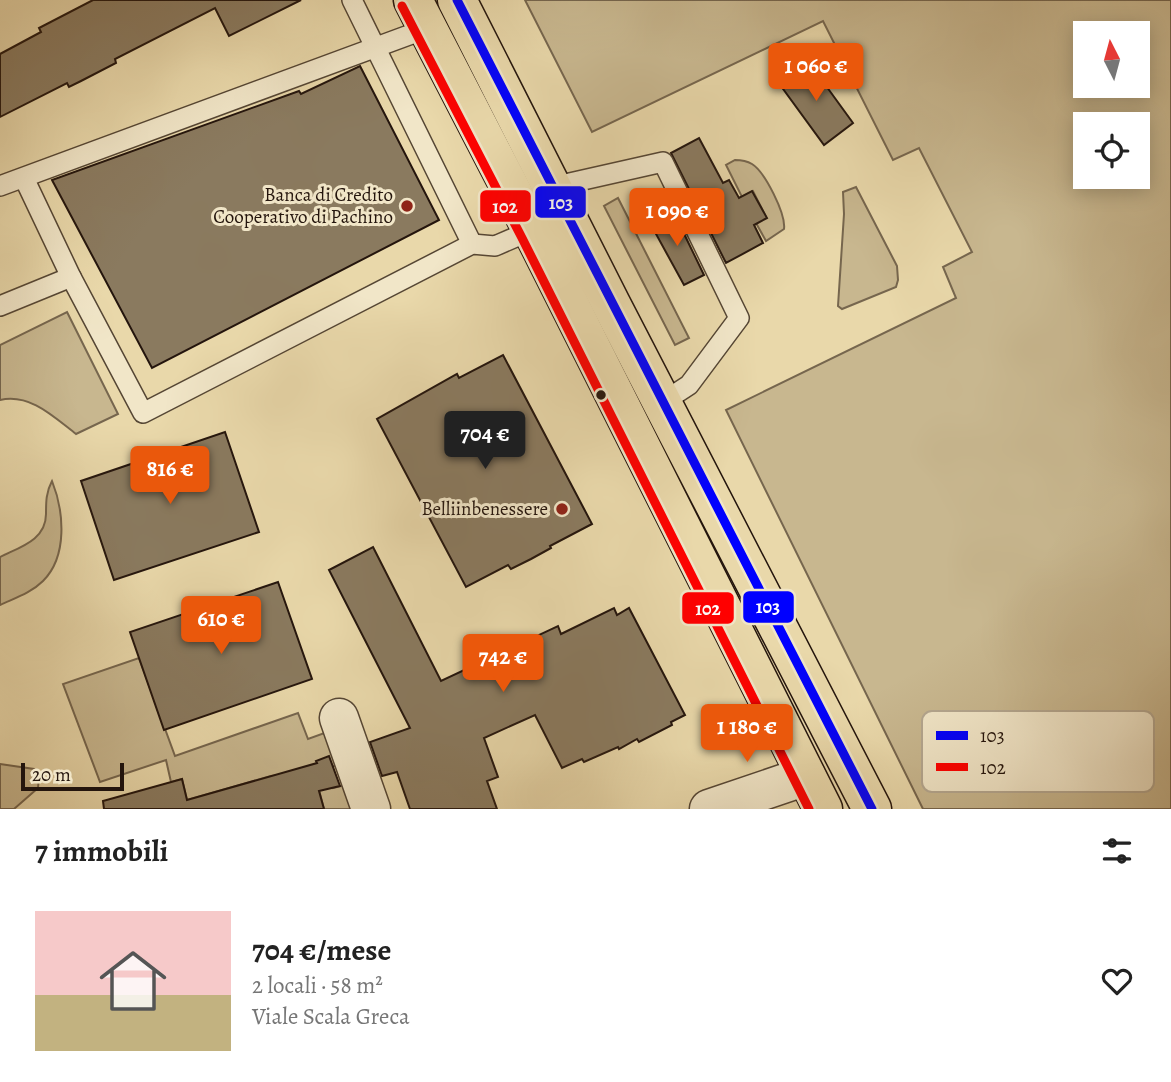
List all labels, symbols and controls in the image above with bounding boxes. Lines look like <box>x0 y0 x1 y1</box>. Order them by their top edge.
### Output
north arrow <box>1073 21 1150 98</box>
map controls <box>1073 21 1150 189</box>
pin: 1 060 € <box>751 43 881 103</box>
text: 1 060 € <box>784 50 848 81</box>
button: locate <box>1073 112 1150 189</box>
place label: Banca di Credito Cooperativo di Pachino <box>213 182 393 230</box>
line badge: 103 <box>534 185 587 219</box>
pin: 1 090 € <box>612 188 742 248</box>
line badge: 102 <box>479 189 532 223</box>
text: 103 <box>549 190 573 216</box>
text: 102 <box>492 194 518 220</box>
text: 1 090 € <box>645 195 709 226</box>
marker: Banca di Credito Cooperativo di Pachino <box>399 198 415 214</box>
unlabelled marker <box>594 388 608 402</box>
pin: 704 € <box>436 412 534 471</box>
text: 704 € <box>460 418 510 449</box>
pin: 816 € <box>121 447 219 506</box>
text: 816 € <box>146 453 194 484</box>
place label: Belliinbenessere <box>421 496 548 522</box>
marker: Belliinbenessere <box>554 501 570 517</box>
line badge: 103 <box>742 590 795 624</box>
line badge: 102 <box>681 591 735 625</box>
text: 103 <box>756 594 780 620</box>
pin: 610 € <box>172 596 270 656</box>
text: 102 <box>695 596 721 622</box>
text: 610 € <box>197 603 245 634</box>
pin: 742 € <box>454 634 552 694</box>
text: 742 € <box>479 641 527 672</box>
pin: 1 180 € <box>682 704 812 764</box>
text: 1 180 € <box>717 711 777 742</box>
legend <box>922 711 1154 792</box>
text: 103 <box>980 723 1005 749</box>
text: 102 <box>980 755 1006 781</box>
scale bar <box>21 760 124 792</box>
text: 20 m <box>32 762 71 788</box>
text: 7 immobili <box>35 831 168 871</box>
icon: filters <box>1098 832 1136 870</box>
text: 704 €/mese <box>252 930 391 970</box>
icon: home <box>91 939 175 1023</box>
icon: heart <box>1098 962 1136 1000</box>
text: 2 locali · 58 m² <box>252 970 383 1001</box>
text: Viale Scala Greca <box>252 1001 410 1032</box>

